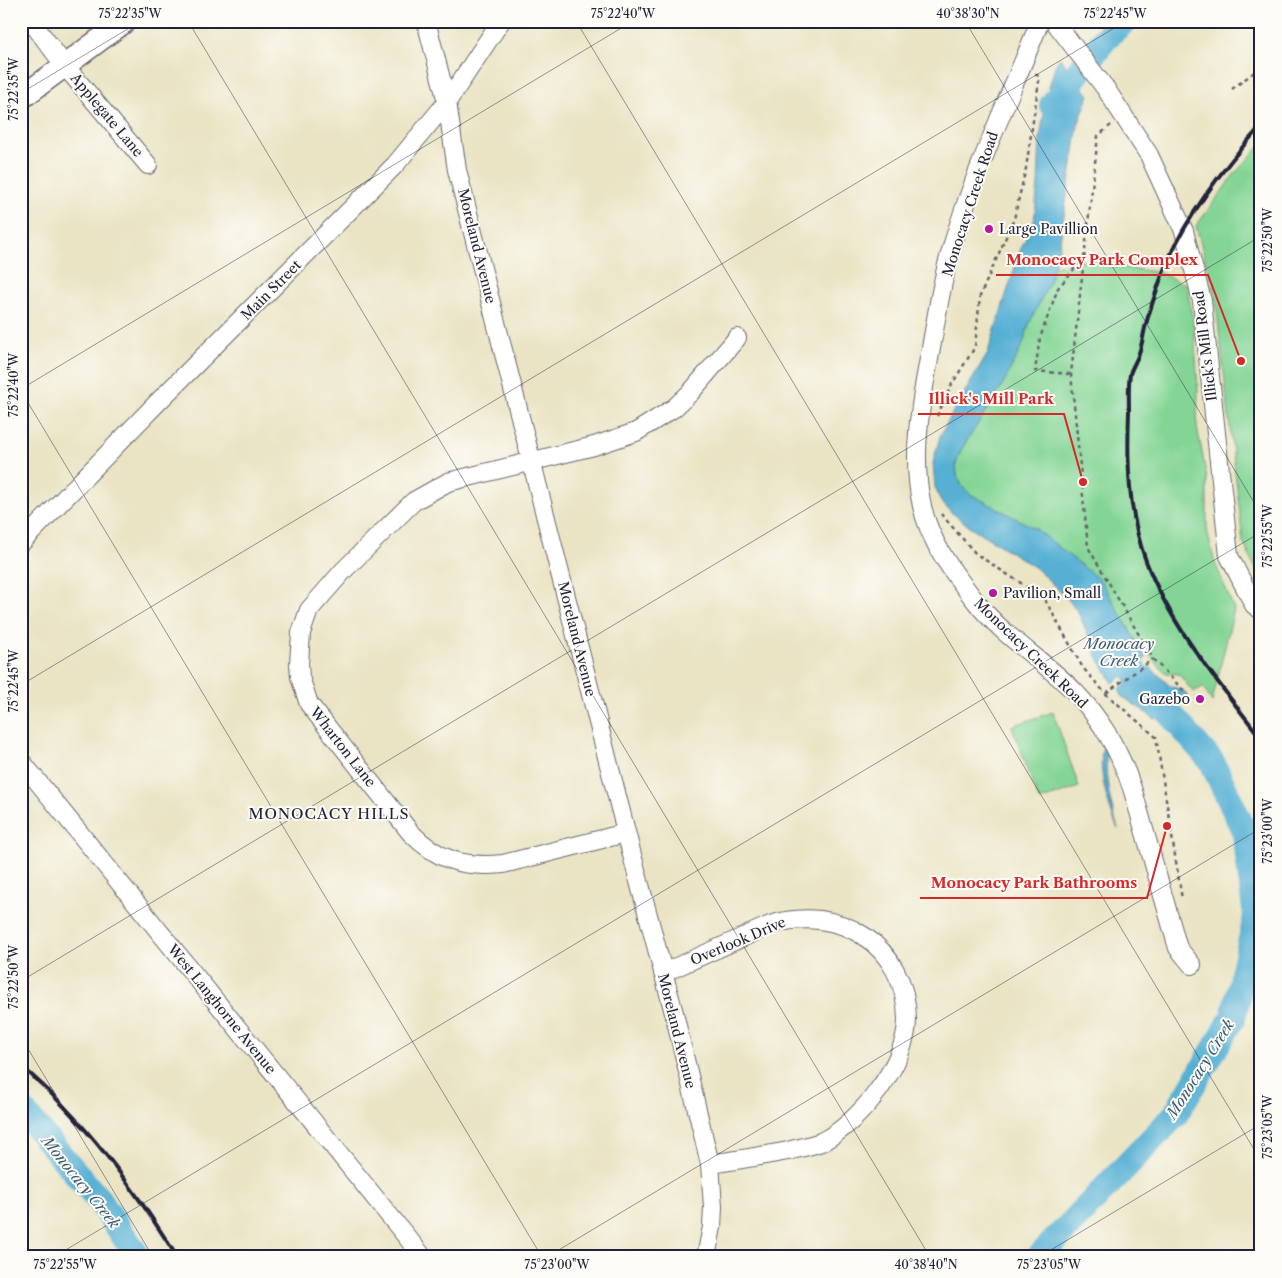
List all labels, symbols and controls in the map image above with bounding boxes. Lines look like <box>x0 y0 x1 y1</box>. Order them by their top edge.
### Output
text: 75°22'35"W <box>98 6 163 21</box>
text: 75°22'40"W <box>591 6 656 21</box>
text: 40°38'30"N <box>936 6 1000 21</box>
text: 75°22'45"W <box>1083 6 1147 21</box>
text: 75°22'35"W <box>6 56 21 121</box>
street label: Applegate Lane <box>66 69 147 161</box>
street label: Monocacy Creek Road <box>938 129 1002 279</box>
street label: Moreland Avenue <box>454 187 500 305</box>
text: 75°22'50"W <box>1260 207 1275 272</box>
place label: Large Pavillion <box>999 220 1098 238</box>
marker: Large Pavillion <box>983 223 995 235</box>
callout: Monocacy Park Complex <box>996 245 1208 275</box>
text: Monocacy Park Complex <box>1006 250 1198 269</box>
street label: Main Street <box>237 256 305 324</box>
street label: Illick's Mill Road <box>1189 289 1221 402</box>
text: 75°22'40"W <box>6 352 21 417</box>
callout: Illick's Mill Park <box>918 384 1064 414</box>
text: Illick's Mill Park <box>928 389 1055 408</box>
text: 75°22'55"W <box>1260 503 1275 568</box>
street label: Moreland Avenue <box>554 580 600 698</box>
place label: Pavilion, Small <box>1003 584 1101 602</box>
marker: Pavilion, Small <box>987 587 999 599</box>
street label: Monocacy Creek Road <box>970 594 1092 712</box>
water label: Monocacy Creek <box>1082 634 1155 670</box>
text: 75°22'45"W <box>6 649 21 713</box>
place label: Gazebo <box>1139 690 1190 708</box>
marker: Gazebo <box>1194 693 1206 705</box>
street label: Wharton Lane <box>305 702 380 791</box>
text: 75°23'00"W <box>1260 797 1275 864</box>
district label: MONOCACY HILLS <box>249 804 409 823</box>
callout: Monocacy Park Bathrooms <box>920 868 1147 898</box>
text: Monocacy Park Bathrooms <box>931 873 1137 892</box>
street label: Overlook Drive <box>688 913 789 969</box>
street label: West Langhorne Avenue <box>163 940 280 1078</box>
text: 75°22'50"W <box>6 944 21 1009</box>
street label: Moreland Avenue <box>654 972 700 1090</box>
water label: Monocacy Creek <box>1161 1016 1238 1124</box>
text: 75°23'05"W <box>1260 1094 1275 1159</box>
water label: Monocacy Creek <box>37 1130 124 1232</box>
text: 75°22'55"W <box>33 1257 98 1272</box>
text: 75°23'00"W <box>524 1257 591 1272</box>
text: 40°38'40"N <box>894 1257 958 1272</box>
text: 75°23'05"W <box>1017 1257 1082 1272</box>

